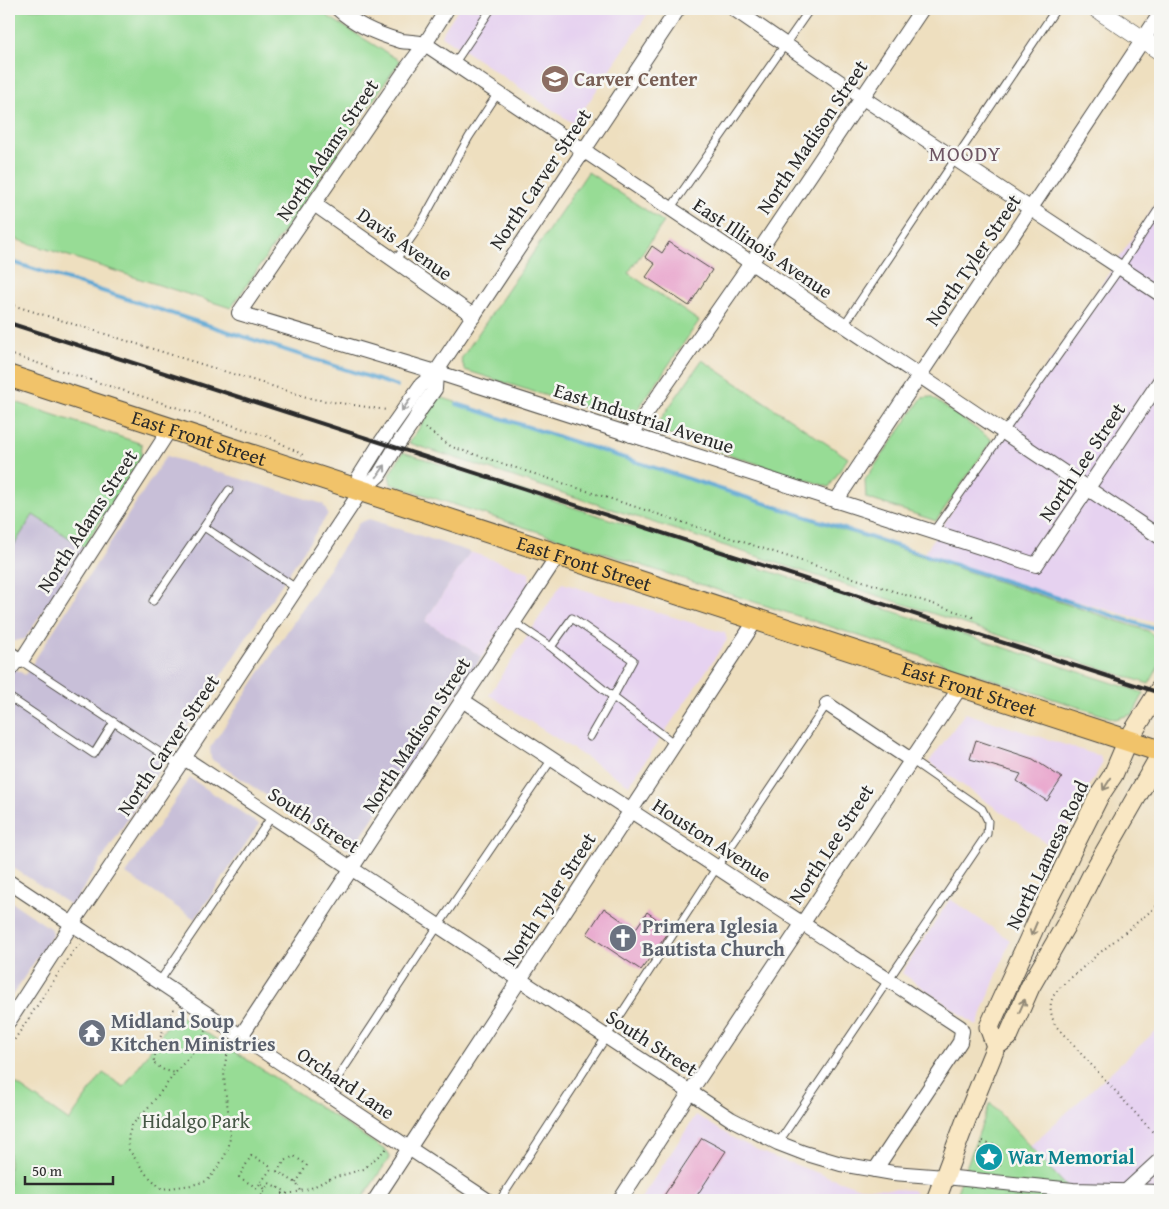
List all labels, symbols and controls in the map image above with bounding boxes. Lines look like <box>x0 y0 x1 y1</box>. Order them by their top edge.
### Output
street label: North Madison Street <box>749 54 874 220</box>
school or university icon: Carver Center <box>540 64 570 94</box>
place label: Carver Center <box>574 64 697 93</box>
street label: North Adams Street <box>268 73 385 227</box>
street label: North Carver Street <box>481 102 598 255</box>
district label: MOODY <box>929 138 1001 169</box>
street label: North Tyler Street <box>918 188 1028 332</box>
street label: East Illinois Avenue <box>688 190 839 305</box>
street label: Davis Avenue <box>352 200 459 287</box>
street label: East Industrial Avenue <box>550 375 738 460</box>
street label: North Lee Street <box>1031 397 1132 527</box>
one-way arrow <box>401 398 411 412</box>
street label: East Front Street <box>128 402 270 473</box>
street label: North Adams Street <box>29 443 144 598</box>
one-way arrow <box>376 464 386 478</box>
street label: East Front Street <box>513 527 656 598</box>
street label: North Madison Street <box>354 651 477 818</box>
street label: East Front Street <box>898 653 1041 724</box>
street label: North Carver Street <box>109 668 226 821</box>
street label: North Lamesa Road <box>998 775 1095 934</box>
one-way arrow <box>1102 776 1112 790</box>
street label: North Lee Street <box>781 778 880 909</box>
street label: South Street <box>263 779 366 860</box>
street label: Houston Avenue <box>647 790 777 889</box>
street label: North Tyler Street <box>495 826 603 971</box>
place label: Primera Iglesia Bautista Church <box>642 911 785 963</box>
one-way arrow <box>1028 921 1038 936</box>
church icon: Primera Iglesia Bautista Church <box>608 923 638 953</box>
one-way arrow <box>1017 999 1027 1014</box>
street label: South Street <box>601 1002 704 1083</box>
place label: Midland Soup Kitchen Ministries <box>111 1006 276 1058</box>
temple icon: Midland Soup Kitchen Ministries <box>77 1018 107 1048</box>
street label: Orchard Lane <box>292 1039 401 1126</box>
park label: Hidalgo Park <box>142 1106 251 1135</box>
place icon: War Memorial <box>974 1142 1004 1172</box>
place label: War Memorial <box>1008 1142 1135 1171</box>
scale bar <box>25 1154 112 1186</box>
text: 50 m <box>32 1160 63 1181</box>

